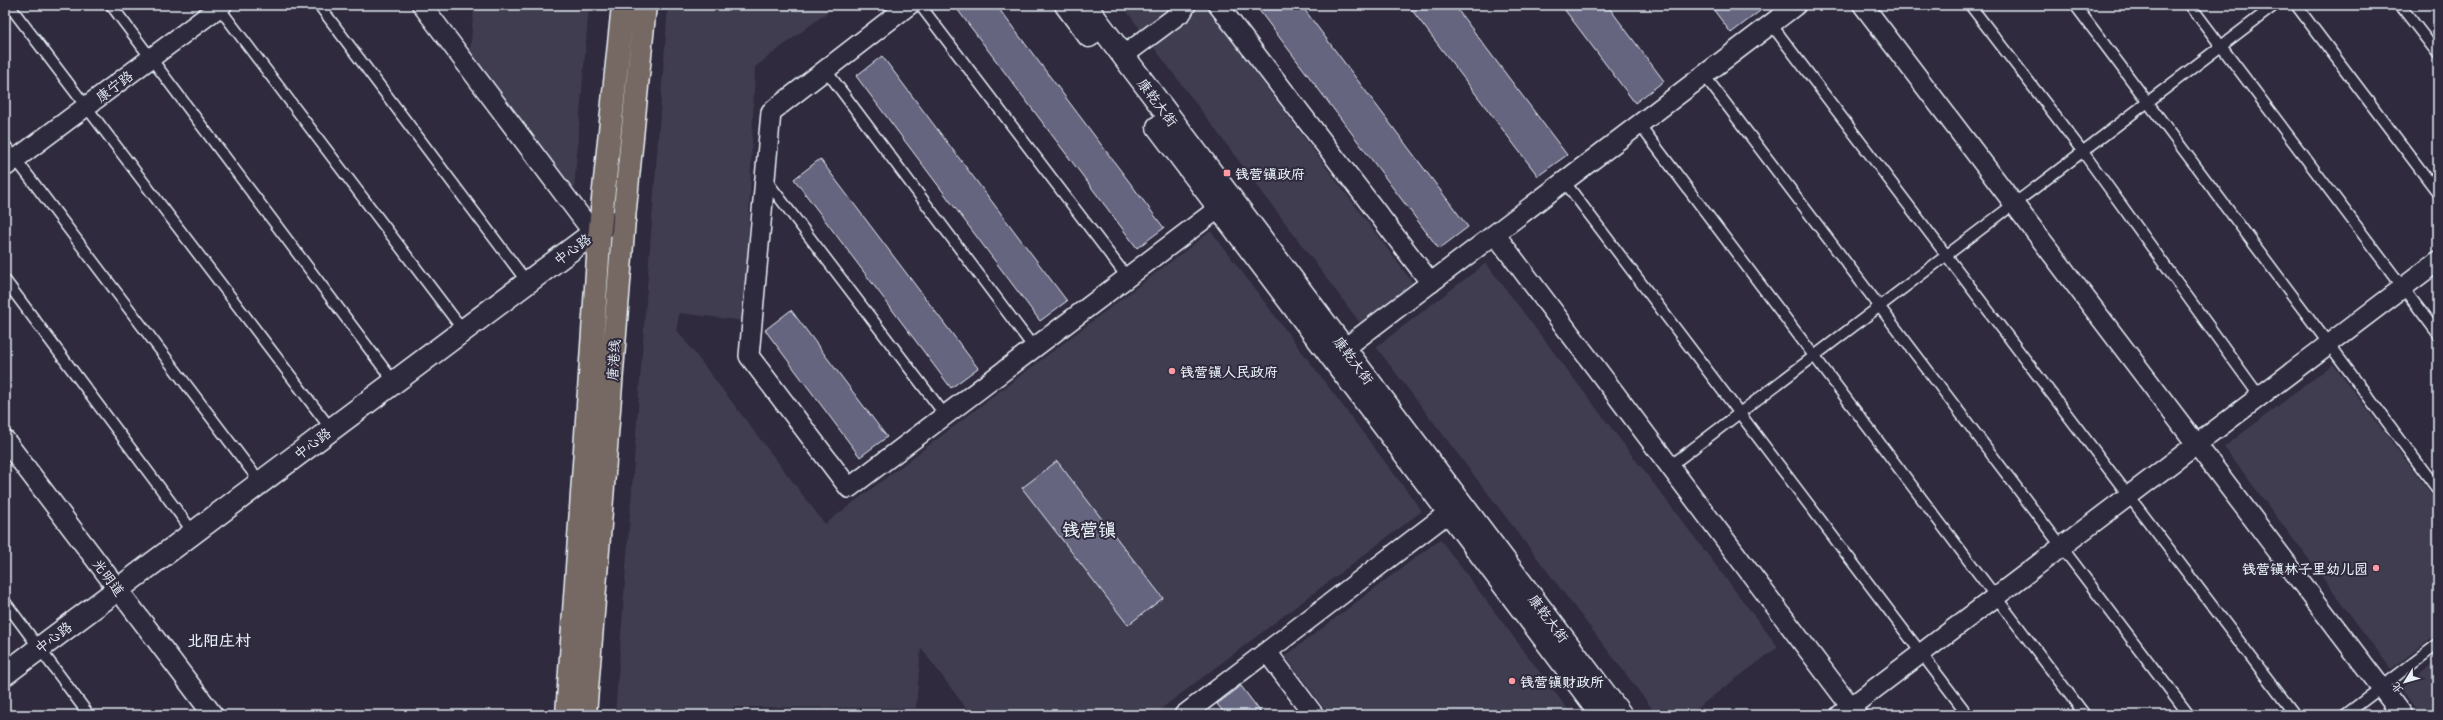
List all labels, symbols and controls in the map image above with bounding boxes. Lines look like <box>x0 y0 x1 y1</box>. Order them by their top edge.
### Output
street label: 康宁路 <box>91 65 137 107</box>
street label: 康乾大街 <box>1133 73 1183 131</box>
place label: 钱营镇政府 <box>1235 163 1305 184</box>
marker: 钱营镇政府 <box>1222 168 1232 178</box>
street label: 中心路 <box>549 228 595 270</box>
street label: 康乾大街 <box>1329 331 1379 389</box>
street label: 唐港线 <box>601 338 625 382</box>
place label: 钱营镇人民政府 <box>1180 361 1278 382</box>
marker: 钱营镇人民政府 <box>1167 366 1177 376</box>
street label: 中心路 <box>289 422 335 464</box>
district label: 钱营镇 <box>1062 515 1116 542</box>
street label: 光明道 <box>88 554 130 600</box>
place label: 钱营镇林子里幼儿园 <box>2242 558 2368 579</box>
marker: 钱营镇林子里幼儿园 <box>2371 563 2381 573</box>
street label: 康乾大街 <box>1524 589 1574 647</box>
street label: 中心路 <box>30 616 76 658</box>
district label: 北阳庄村 <box>187 627 251 651</box>
north arrow <box>2385 662 2425 702</box>
place label: 钱营镇财政所 <box>1520 671 1604 692</box>
marker: 钱营镇财政所 <box>1507 676 1517 686</box>
text: 北 <box>2387 679 2407 698</box>

